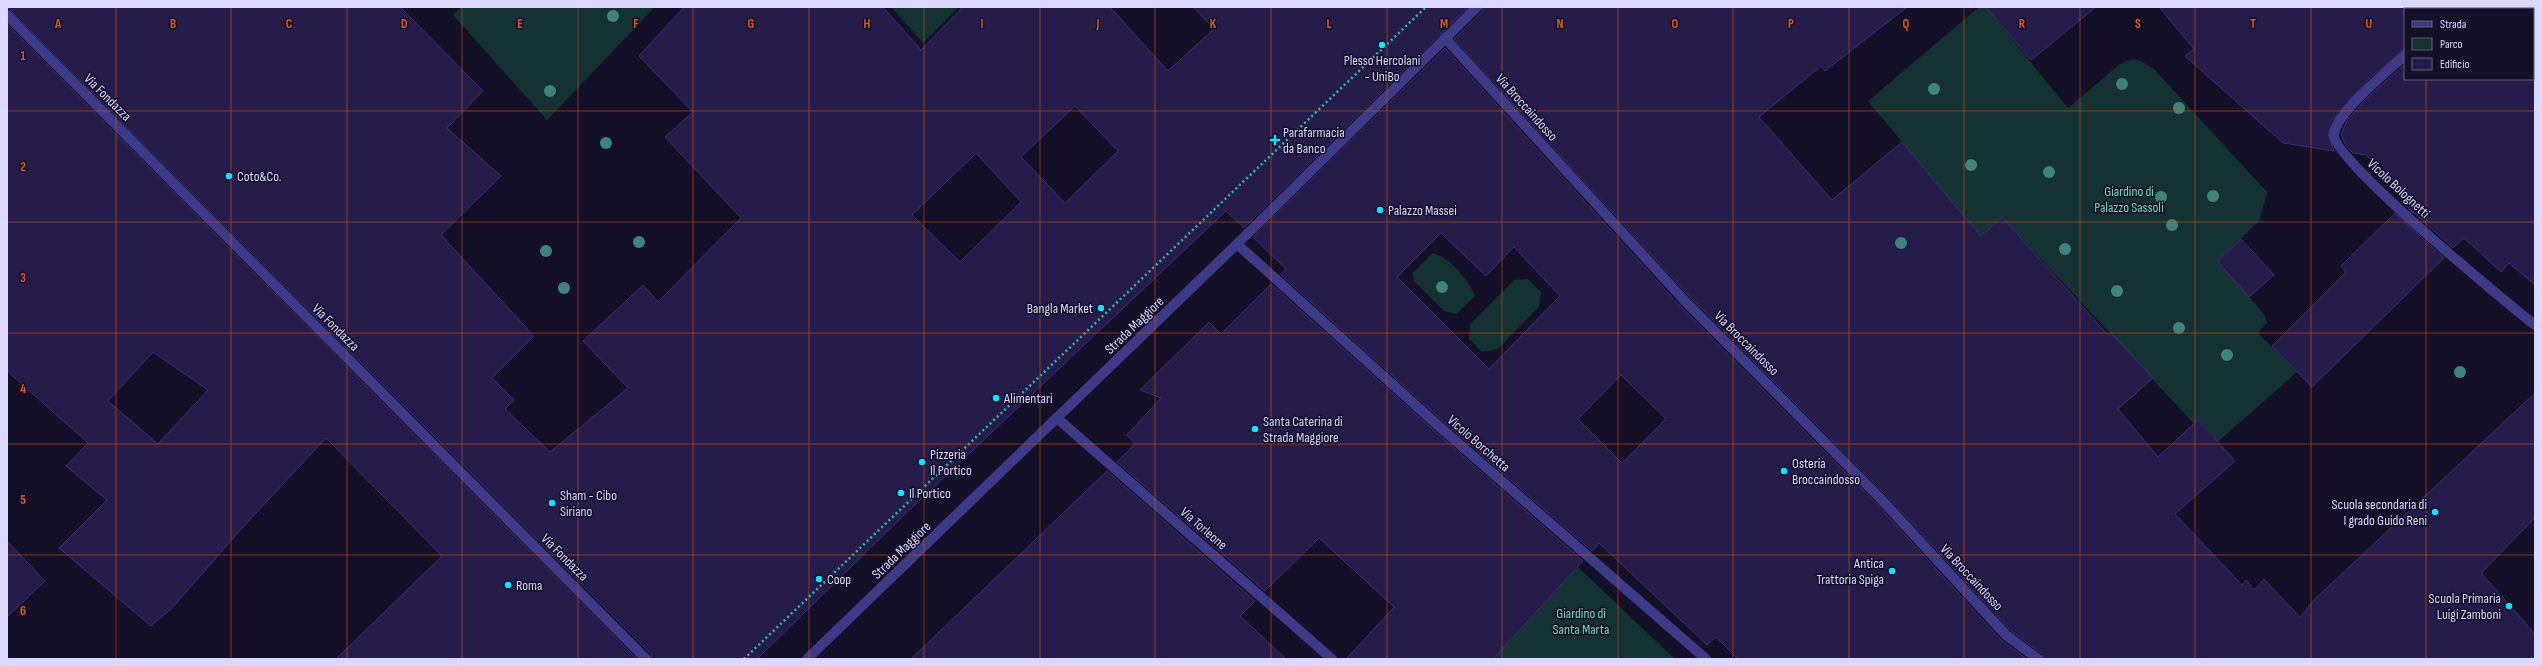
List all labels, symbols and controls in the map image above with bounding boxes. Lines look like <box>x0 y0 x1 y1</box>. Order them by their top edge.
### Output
legend <box>2404 8 2534 80</box>
text: A <box>54 16 62 32</box>
text: B <box>170 16 176 32</box>
text: C <box>286 16 293 32</box>
text: D <box>401 16 408 32</box>
text: E <box>517 16 523 32</box>
text: F <box>633 16 639 32</box>
text: G <box>748 16 755 32</box>
text: H <box>864 16 871 32</box>
text: I <box>981 16 984 32</box>
text: J <box>1096 16 1100 32</box>
text: K <box>1210 16 1217 32</box>
text: L <box>1326 16 1332 32</box>
text: M <box>1440 16 1448 32</box>
text: N <box>1557 16 1564 32</box>
text: O <box>1672 16 1679 32</box>
text: P <box>1788 16 1794 32</box>
text: Q <box>1903 16 1910 32</box>
text: R <box>2019 16 2026 32</box>
text: S <box>2135 16 2141 32</box>
text: T <box>2250 16 2256 32</box>
text: U <box>2366 16 2373 32</box>
text: Strada <box>2440 17 2467 32</box>
text: Parco <box>2440 37 2463 52</box>
marker: Plesso Hercolani - UniBo <box>1377 40 1387 50</box>
text: 1 <box>20 48 26 64</box>
place label: Plesso Hercolani - UniBo <box>1344 52 1420 85</box>
text: Edificio <box>2440 57 2469 72</box>
street label: Via Fondazza <box>80 70 135 125</box>
street label: Via Broccaindosso <box>1492 70 1561 145</box>
place label: Parafarmacia da Banco <box>1283 124 1345 157</box>
marker: Parafarmacia da Banco <box>1270 135 1280 145</box>
street label: Vicolo Bolognetti <box>2364 155 2434 222</box>
text: 2 <box>20 159 26 175</box>
place label: Coto&Co. <box>237 168 282 185</box>
marker: Coto&Co. <box>224 171 234 181</box>
park label: Giardino di Palazzo Sassoli <box>2094 183 2164 216</box>
place label: Palazzo Massei <box>1388 202 1457 219</box>
marker: Palazzo Massei <box>1375 205 1385 215</box>
text: 3 <box>20 270 26 286</box>
street label: Strada Maggiore <box>1101 293 1167 358</box>
street label: Via Fondazza <box>308 300 363 355</box>
place label: Bangla Market <box>1027 300 1093 317</box>
marker: Bangla Market <box>1096 303 1106 313</box>
street label: Via Broccaindosso <box>1711 307 1783 379</box>
text: 4 <box>20 381 26 397</box>
place label: Alimentari <box>1003 390 1053 407</box>
marker: Alimentari <box>991 393 1001 403</box>
street label: Vicolo Borchetta <box>1444 411 1514 475</box>
place label: Santa Caterina di Strada Maggiore <box>1263 413 1343 446</box>
marker: Santa Caterina di Strada Maggiore <box>1250 424 1260 434</box>
place label: Pizzeria Il Portico <box>930 446 972 479</box>
place label: Osteria Broccaindosso <box>1792 455 1860 488</box>
marker: Pizzeria Il Portico <box>917 457 927 467</box>
marker: Osteria Broccaindosso <box>1779 466 1789 476</box>
place label: Il Portico <box>909 485 951 502</box>
place label: Sham - Cibo Siriano <box>560 487 617 520</box>
marker: Il Portico <box>896 488 906 498</box>
text: 5 <box>20 492 26 508</box>
place label: Scuola secondaria di I grado Guido Reni <box>2332 496 2427 529</box>
marker: Sham - Cibo Siriano <box>547 498 557 508</box>
street label: Via Torleone <box>1177 503 1231 553</box>
marker: Scuola secondaria di I grado Guido Reni <box>2430 507 2440 517</box>
street label: Strada Maggiore <box>868 518 934 583</box>
street label: Via Fondazza <box>537 530 592 585</box>
street label: Via Broccaindosso <box>1937 541 2007 614</box>
place label: Antica Trattoria Spiga <box>1817 555 1884 588</box>
marker: Antica Trattoria Spiga <box>1887 566 1897 576</box>
place label: Coop <box>827 571 851 588</box>
marker: Coop <box>814 574 824 584</box>
place label: Roma <box>516 577 543 594</box>
marker: Roma <box>503 580 513 590</box>
place label: Scuola Primaria Luigi Zamboni <box>2429 590 2501 623</box>
marker: Scuola Primaria Luigi Zamboni <box>2504 601 2514 611</box>
text: 6 <box>20 603 26 619</box>
park label: Giardino di Santa Marta <box>1553 605 1609 638</box>

